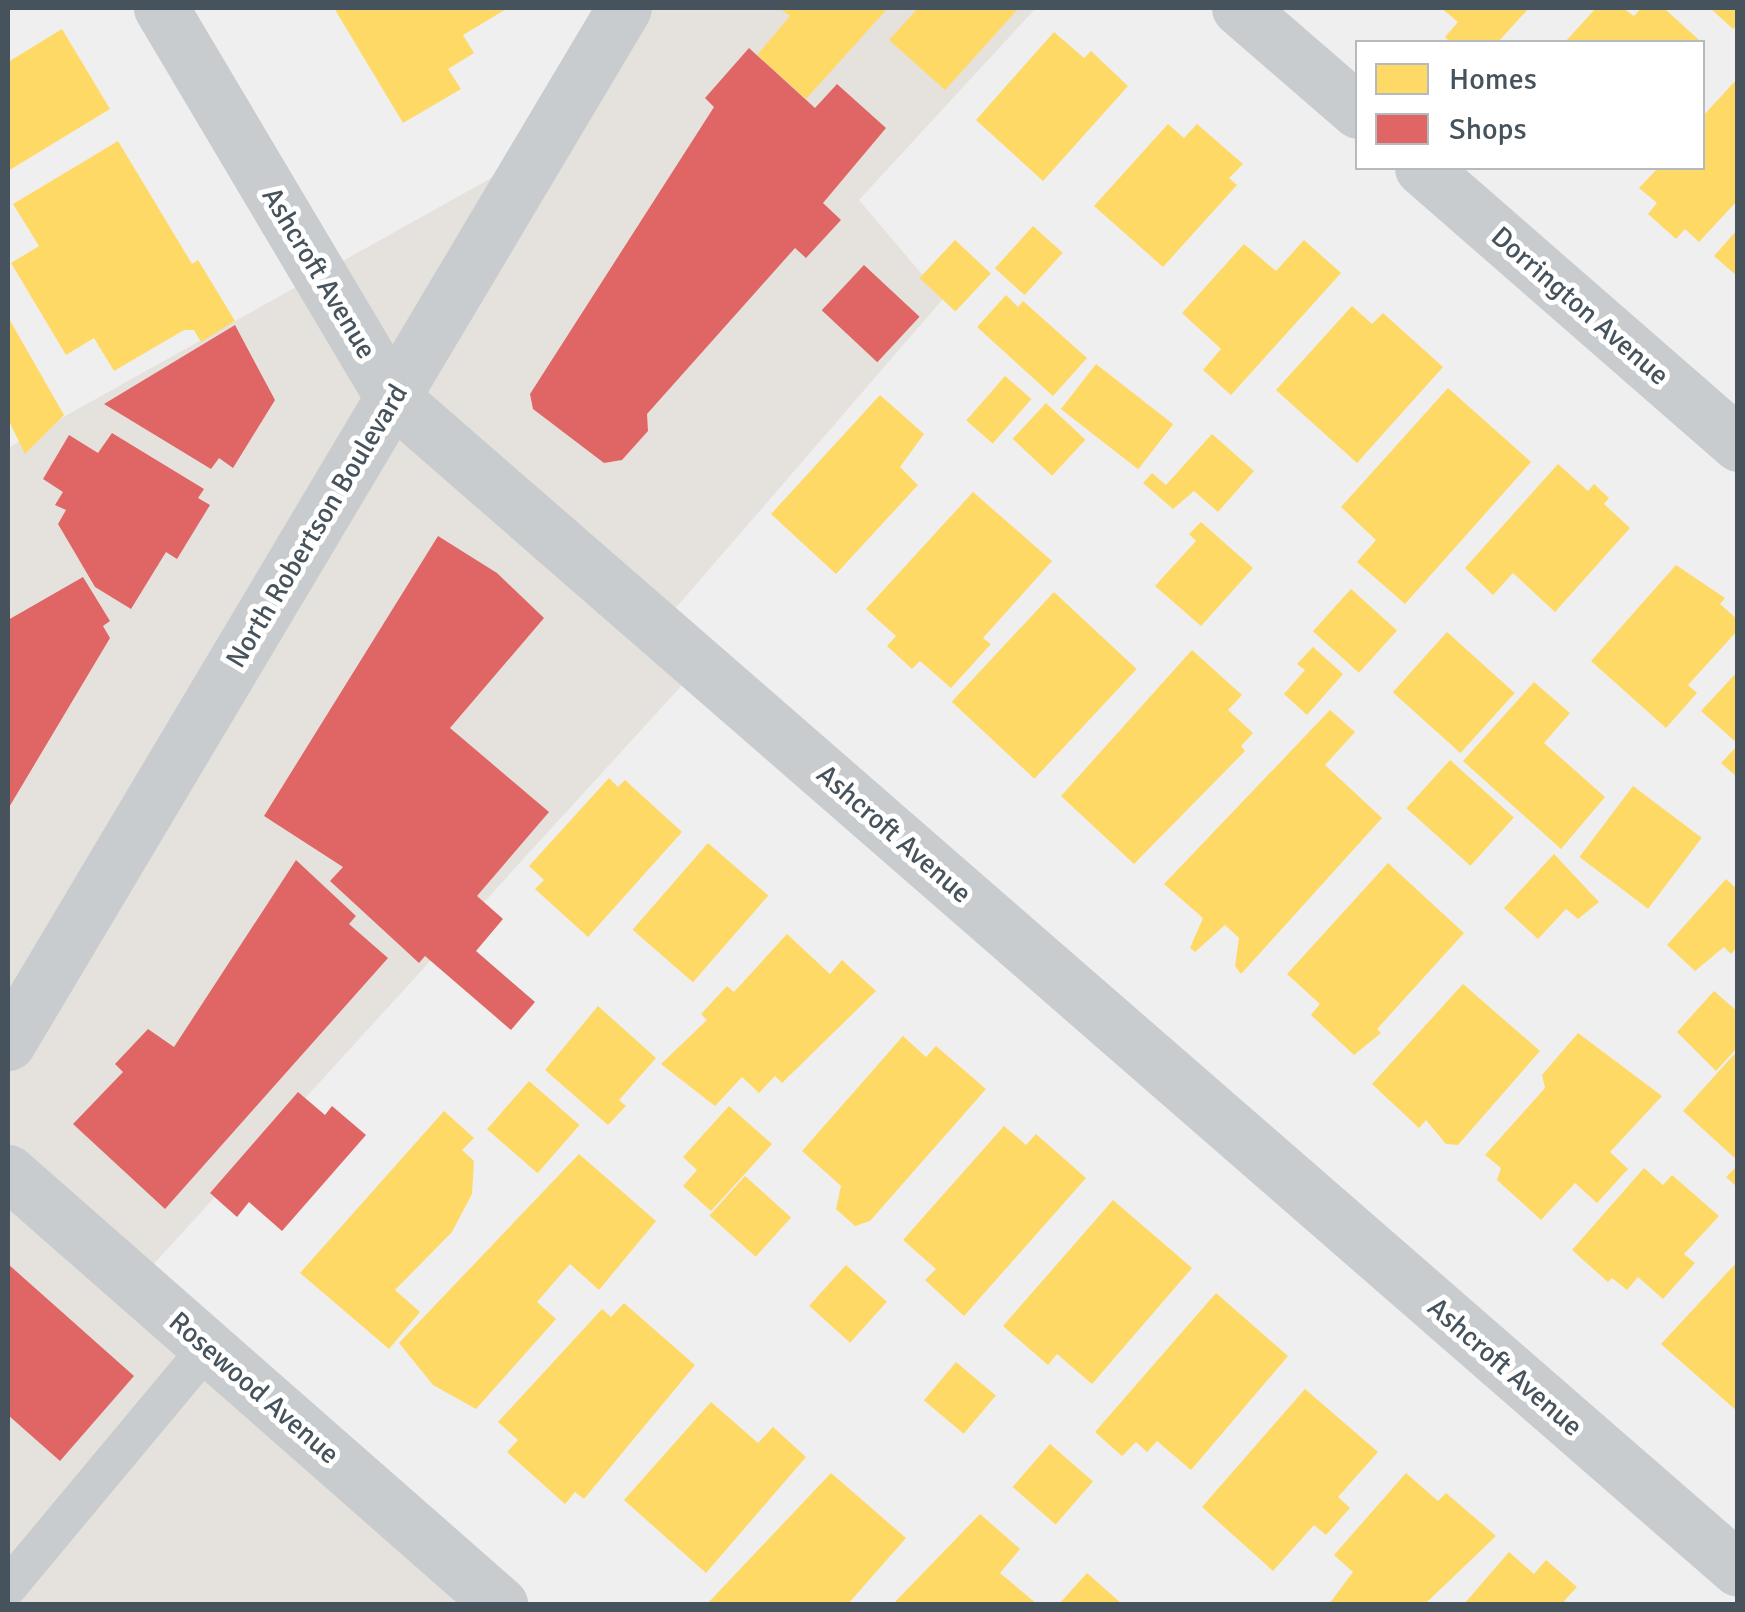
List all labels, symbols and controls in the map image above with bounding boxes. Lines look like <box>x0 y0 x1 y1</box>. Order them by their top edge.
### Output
legend <box>1355 40 1705 170</box>
text: Homes <box>1449 61 1537 98</box>
text: Shops <box>1449 111 1527 148</box>
street label: Ashcroft Avenue <box>255 181 383 365</box>
street label: Dorrington Avenue <box>1484 220 1676 392</box>
street label: North Robertson Boulevard <box>219 378 415 674</box>
street label: Ashcroft Avenue <box>810 758 978 910</box>
street label: Ashcroft Avenue <box>1421 1291 1589 1443</box>
street label: Rosewood Avenue <box>162 1305 346 1471</box>

